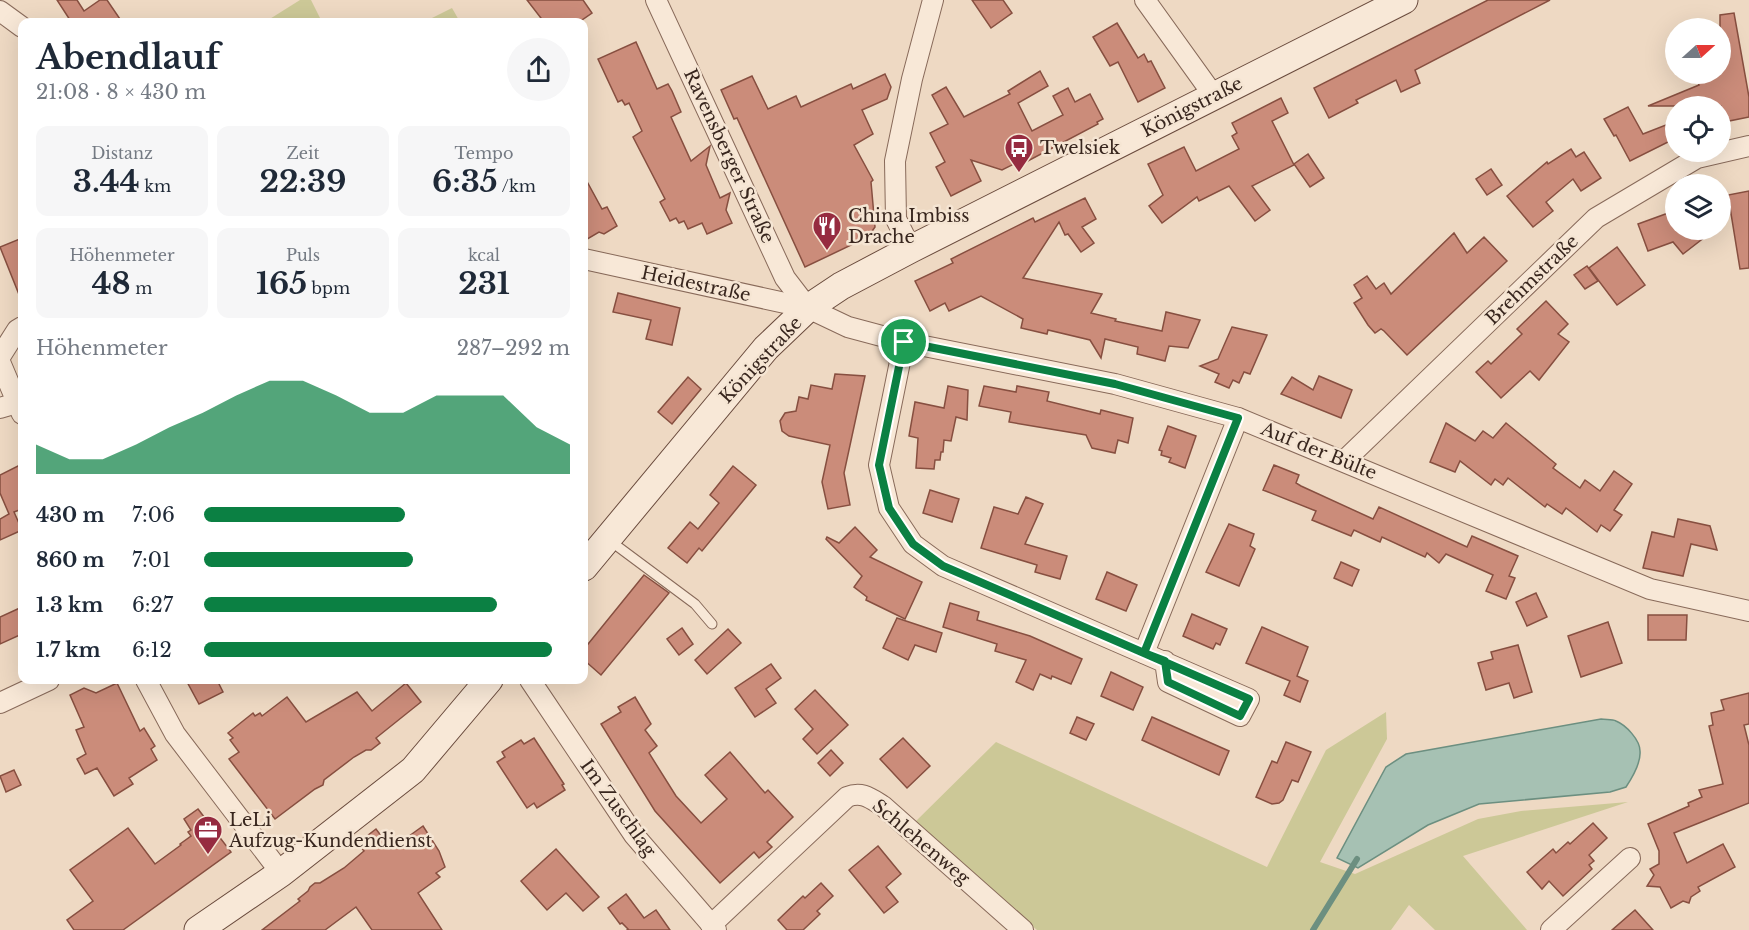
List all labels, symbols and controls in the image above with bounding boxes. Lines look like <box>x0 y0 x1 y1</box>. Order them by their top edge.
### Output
north arrow <box>1665 18 1731 84</box>
map controls <box>1665 18 1731 240</box>
text: Abendlauf <box>36 37 220 78</box>
button: share <box>507 38 570 101</box>
street label: Ravensberger Straße <box>679 65 779 247</box>
street label: Königstraße <box>1138 72 1246 142</box>
text: 21:08 · 8 × 430 m <box>36 80 206 104</box>
button: locate <box>1665 96 1731 162</box>
bus stop icon: Twelsiek <box>1003 132 1035 174</box>
place label: Twelsiek <box>1040 137 1120 159</box>
text: Distanz <box>91 143 153 163</box>
text: Zeit <box>287 143 320 163</box>
text: Tempo <box>455 143 513 163</box>
text: 3.44 <box>73 163 140 200</box>
text: 22:39 <box>260 163 346 200</box>
text: 6:35 <box>432 163 498 200</box>
button: layers <box>1665 174 1731 240</box>
text: km <box>140 176 171 196</box>
text: /km <box>498 176 536 196</box>
place label: China Imbiss Drache <box>848 205 969 248</box>
restaurant icon: China Imbiss Drache <box>811 210 843 252</box>
street label: Brehmstraße <box>1481 230 1583 330</box>
text: Höhenmeter <box>69 245 175 265</box>
text: Puls <box>286 245 320 265</box>
text: kcal <box>468 245 500 265</box>
street label: Heidestraße <box>639 262 753 306</box>
text: 48 <box>92 265 131 302</box>
text: 165 <box>256 265 307 302</box>
text: 231 <box>458 265 510 302</box>
text: m <box>131 278 152 298</box>
text: bpm <box>307 278 350 298</box>
street label: Königstraße <box>715 312 807 408</box>
pin <box>878 316 929 367</box>
icon: arrive <box>887 325 920 358</box>
text: Höhenmeter <box>36 336 168 360</box>
text: 287–292 m <box>457 336 570 360</box>
street label: Auf der Bülte <box>1257 417 1380 484</box>
text: 430 m <box>36 503 105 527</box>
text: 7:06 <box>132 503 175 527</box>
text: 860 m <box>36 548 105 572</box>
text: 7:01 <box>132 548 171 572</box>
text: 1.3 km <box>36 593 103 617</box>
text: 6:27 <box>132 593 173 617</box>
text: 1.7 km <box>36 638 101 662</box>
text: 6:12 <box>132 638 172 662</box>
street label: Im Zuschlag <box>575 755 661 861</box>
street label: Schlehenweg <box>868 795 974 889</box>
place label: LeLi Aufzug-Kundendienst <box>228 809 432 852</box>
office icon: LeLi Aufzug-Kundendienst <box>192 814 224 856</box>

